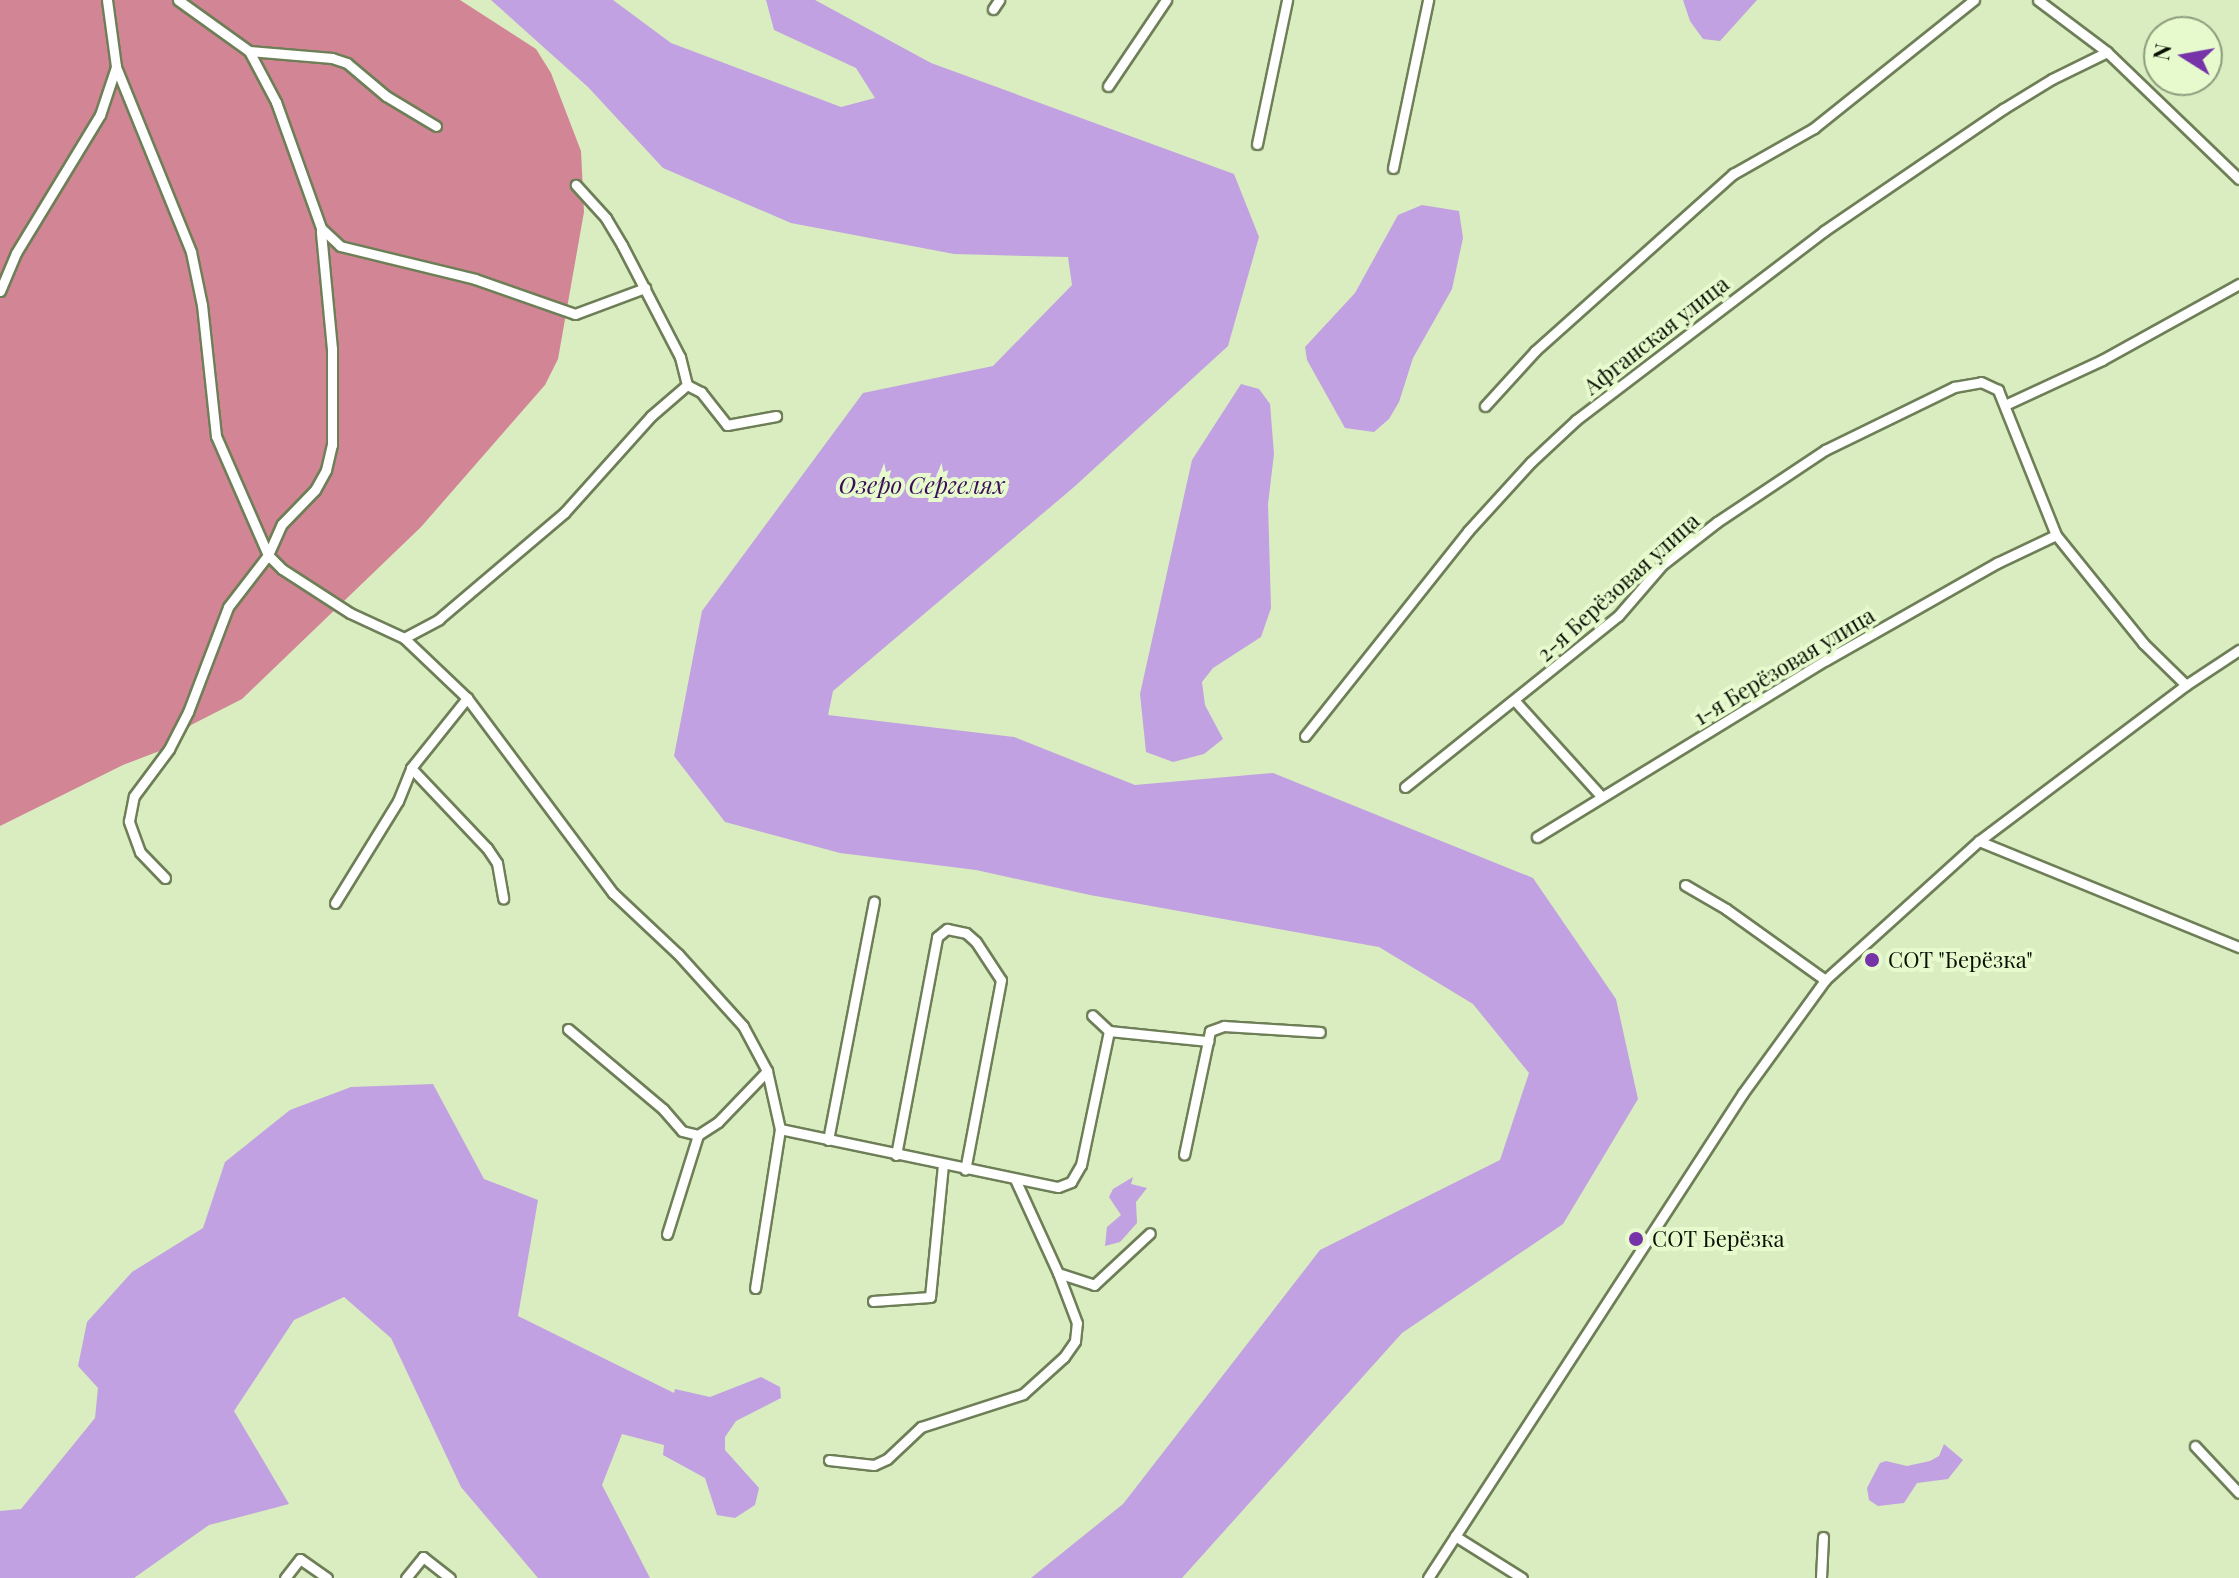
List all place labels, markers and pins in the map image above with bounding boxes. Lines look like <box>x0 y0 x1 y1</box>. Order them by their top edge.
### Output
place label: СОТ "Берёзка" <box>1888 947 2033 973</box>
marker: СОТ "Берёзка" <box>1863 951 1881 969</box>
place label: СОТ Берёзка <box>1652 1226 1785 1252</box>
marker: СОТ Берёзка <box>1627 1230 1645 1248</box>

